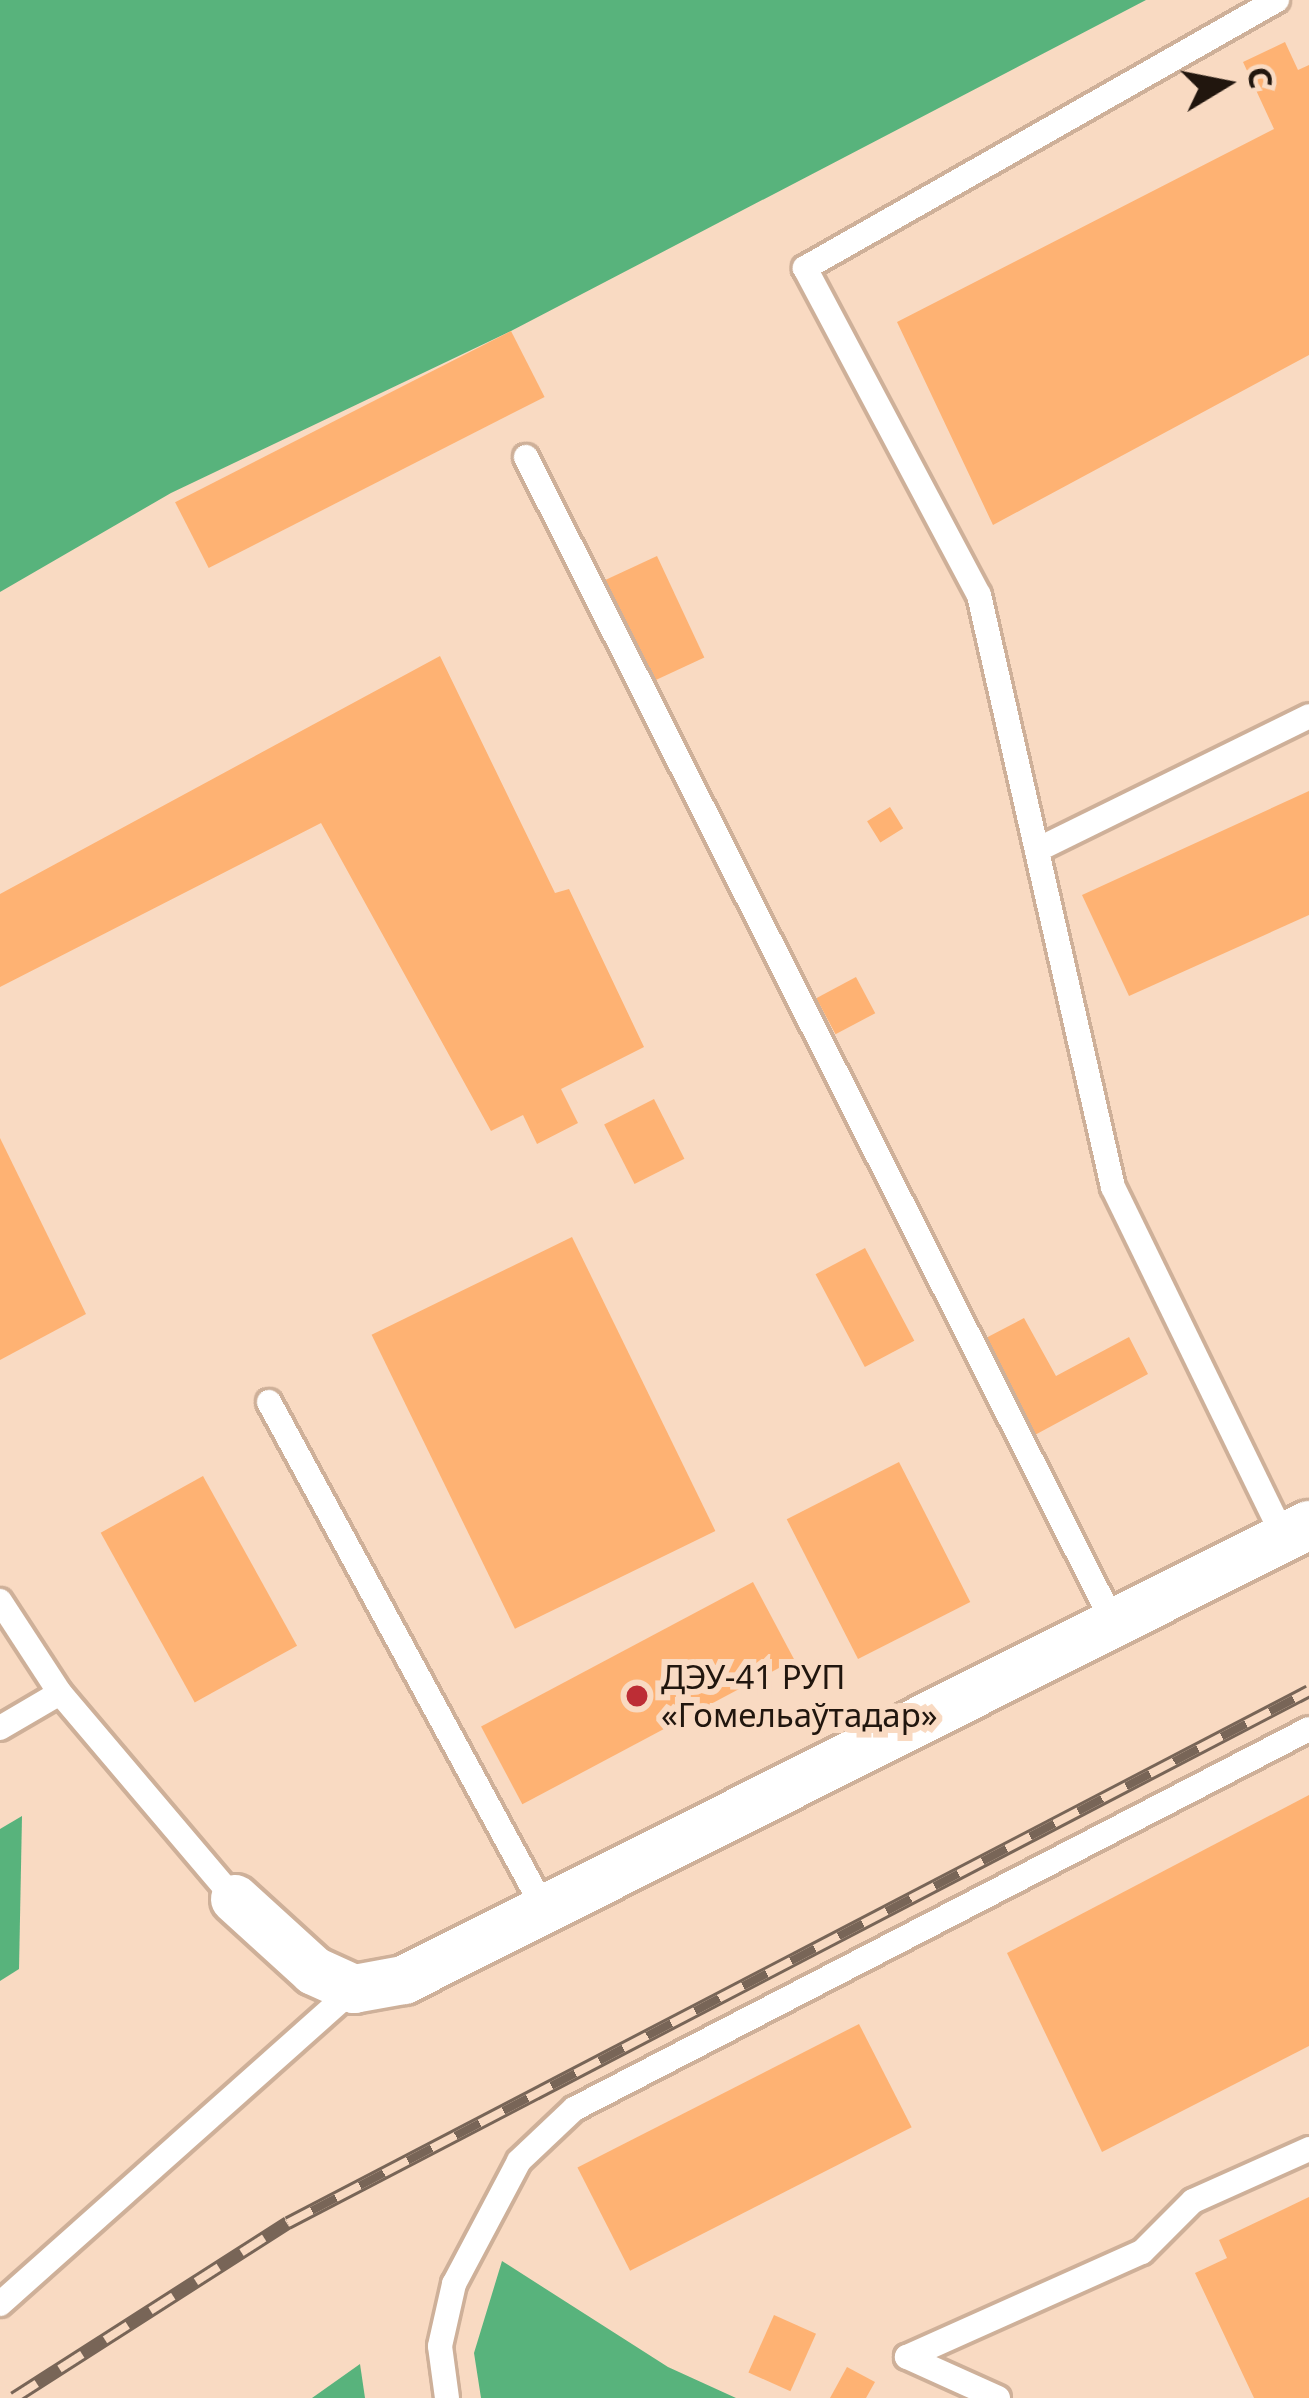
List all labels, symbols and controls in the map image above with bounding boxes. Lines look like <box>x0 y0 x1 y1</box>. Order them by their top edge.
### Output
north arrow <box>1165 24 1285 144</box>
text: С <box>1237 63 1285 92</box>
place label: ДЭУ-41 РУП «Гомельаўтадар» <box>661 1657 938 1735</box>
marker: ДЭУ-41 РУП «Гомельаўтадар» <box>624 1683 650 1709</box>

